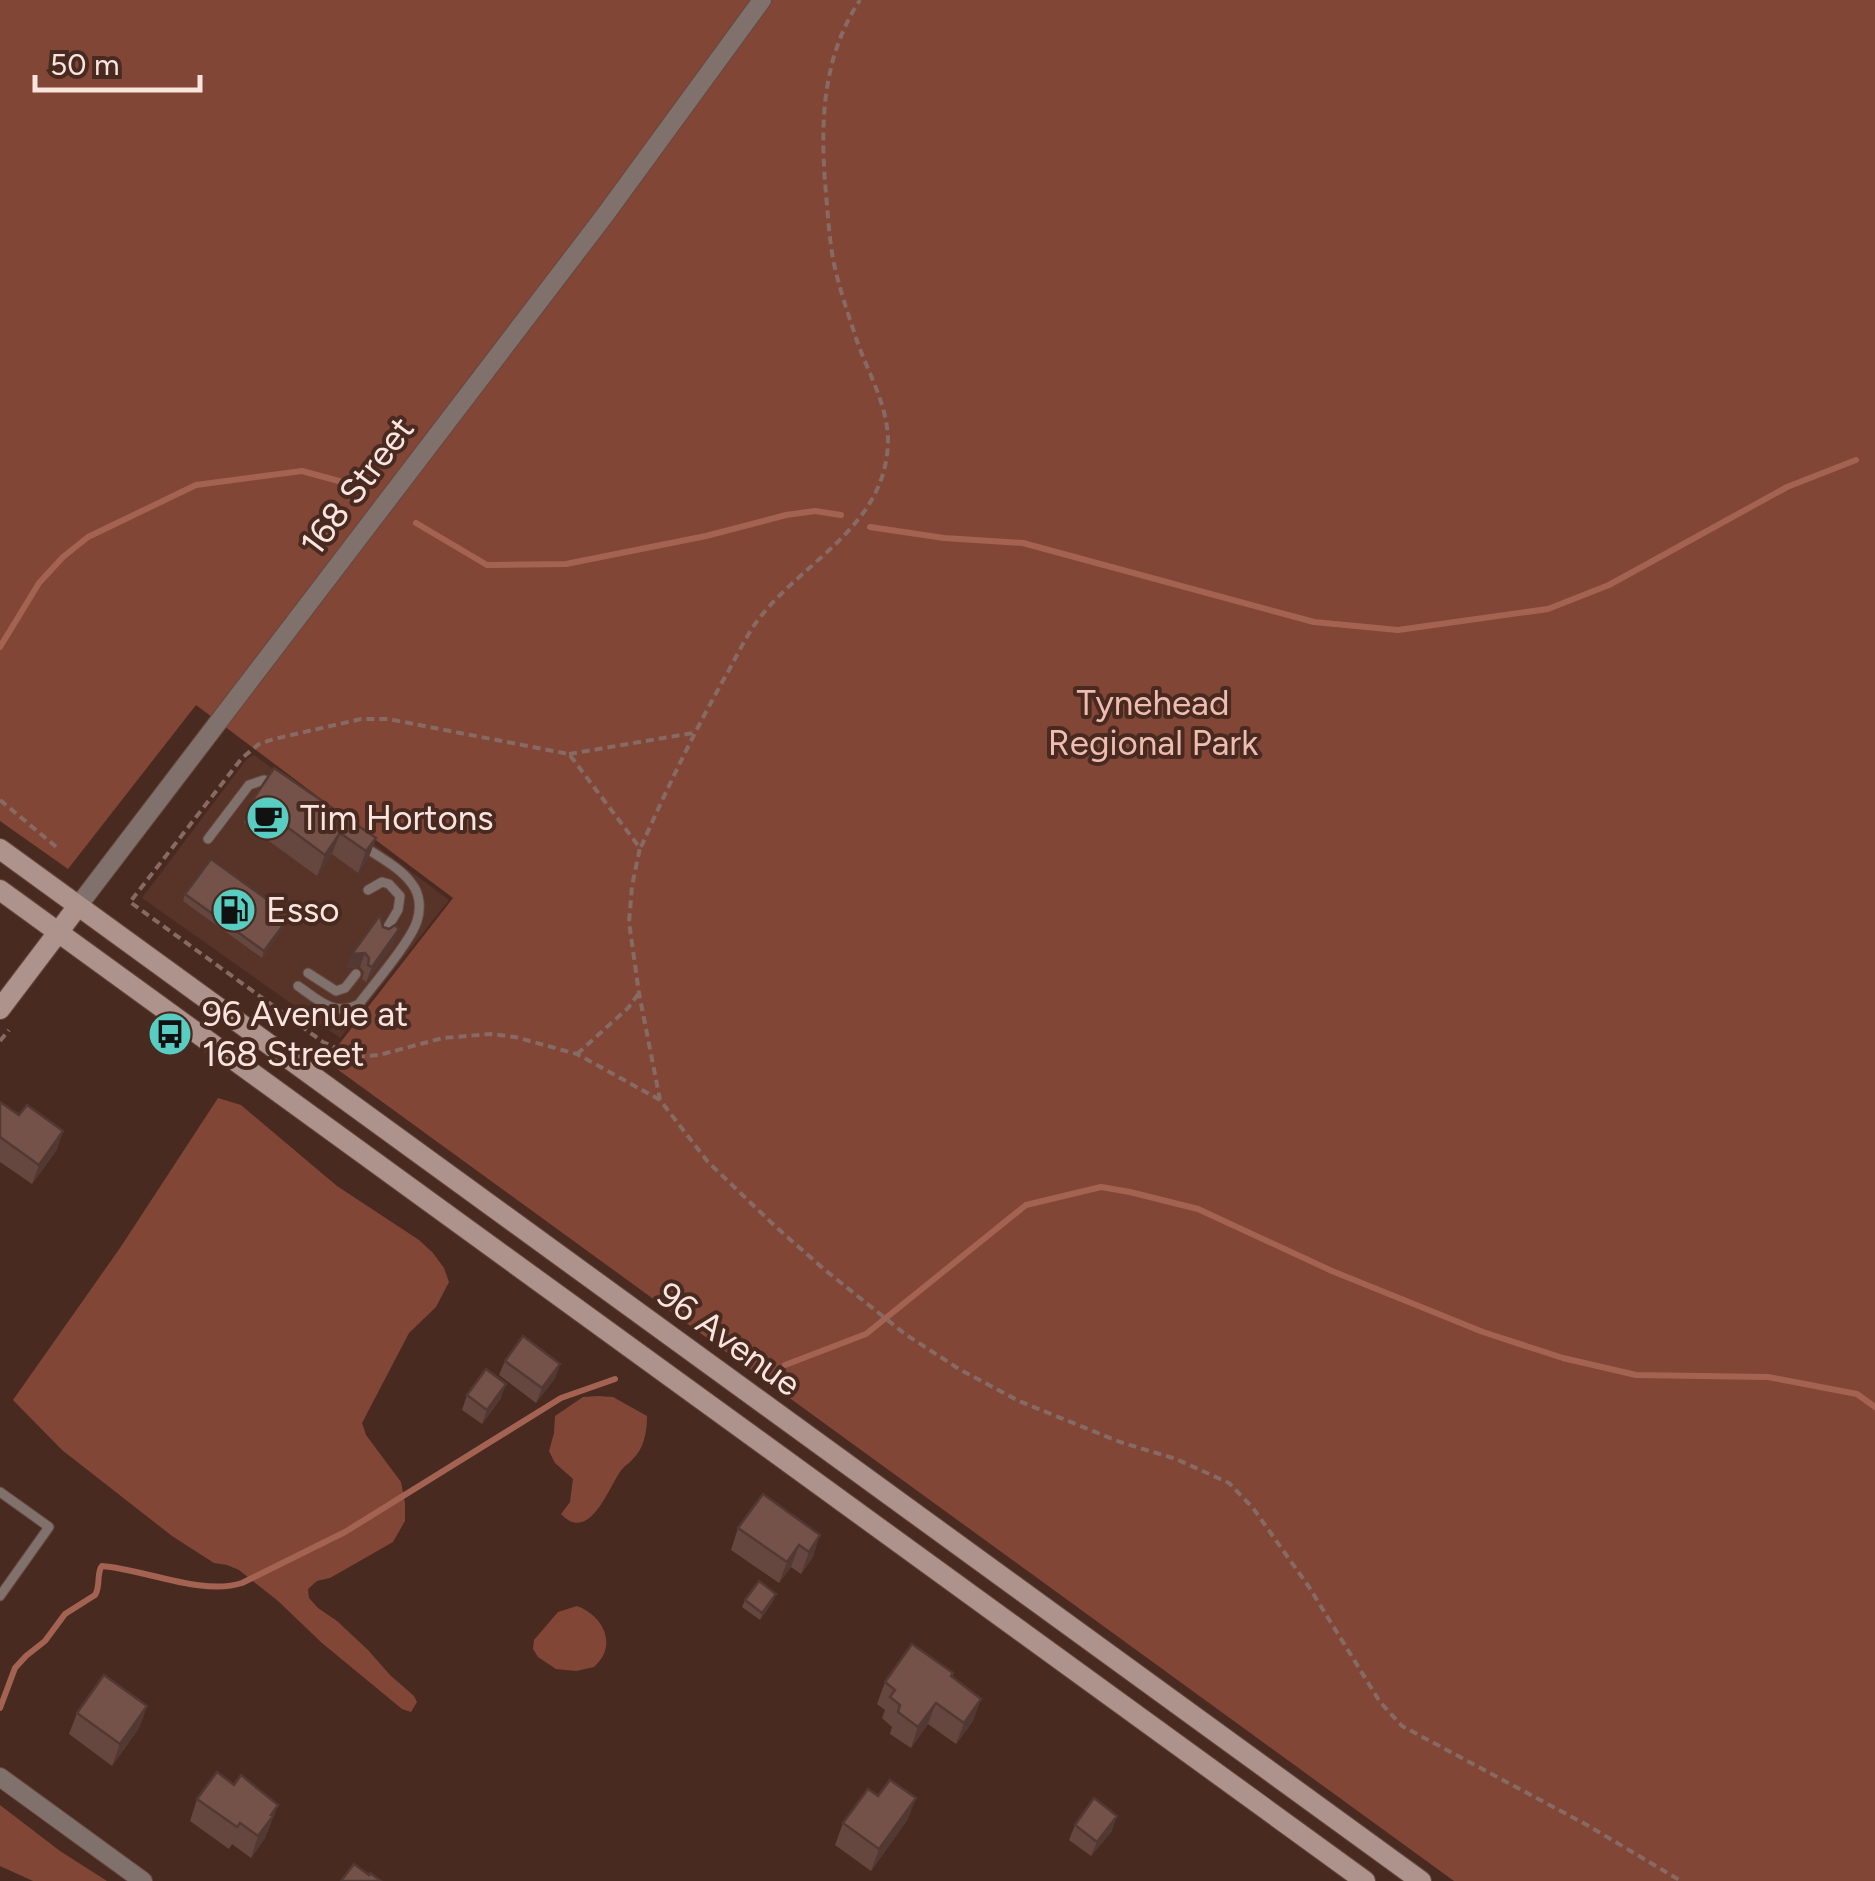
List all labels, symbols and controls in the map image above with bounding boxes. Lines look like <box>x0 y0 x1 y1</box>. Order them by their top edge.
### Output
scale bar <box>35 30 200 92</box>
text: 50 m <box>50 46 119 83</box>
street label: 168 Street <box>291 409 423 563</box>
park label: Tynehead Regional Park <box>1048 682 1258 764</box>
cafe icon: Tim Hortons <box>245 795 291 841</box>
place label: Tim Hortons <box>300 797 494 839</box>
fuel station icon: Esso <box>211 887 257 933</box>
place label: Esso <box>266 889 340 931</box>
place label: 96 Avenue at 168 Street <box>202 993 408 1075</box>
bus stop icon: 96 Avenue at 168 Street <box>147 1011 193 1057</box>
street label: 96 Avenue <box>649 1273 809 1405</box>

